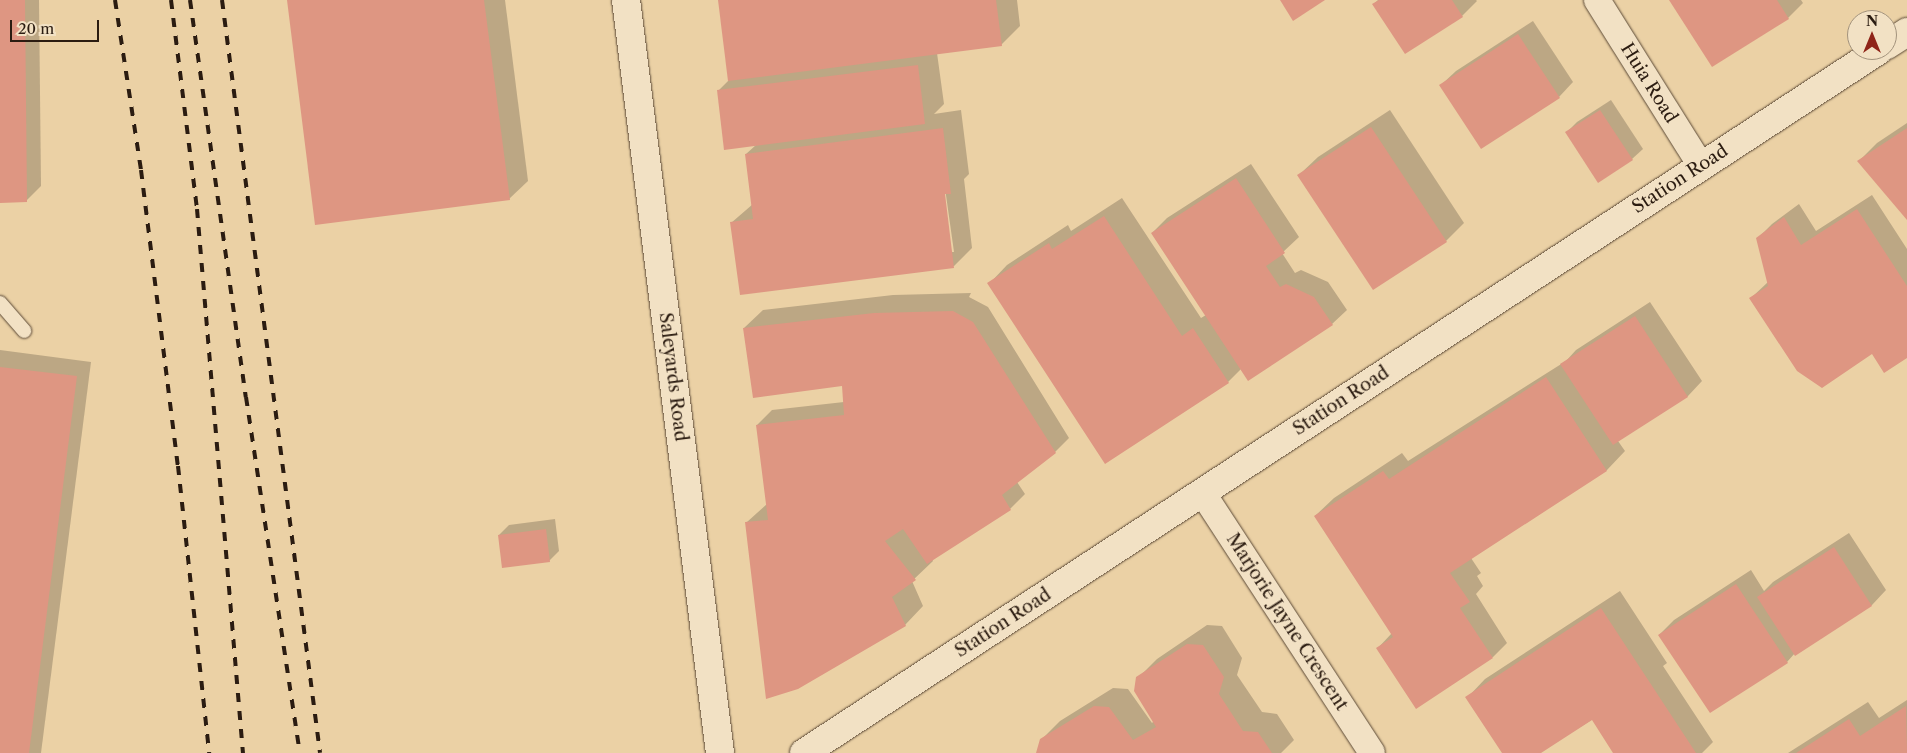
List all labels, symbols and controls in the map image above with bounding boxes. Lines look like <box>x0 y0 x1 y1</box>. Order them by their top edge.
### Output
scale bar <box>12 10 101 42</box>
north arrow <box>1847 10 1897 60</box>
text: N <box>1866 12 1878 30</box>
text: 20 m <box>18 19 54 38</box>
street label: Huia Road <box>1616 39 1682 127</box>
street label: Station Road <box>1628 140 1732 218</box>
street label: Saleyards Road <box>654 311 692 443</box>
street label: Station Road <box>1289 362 1393 440</box>
street label: Marjorie Jayne Crescent <box>1222 529 1352 715</box>
street label: Station Road <box>951 584 1055 662</box>

